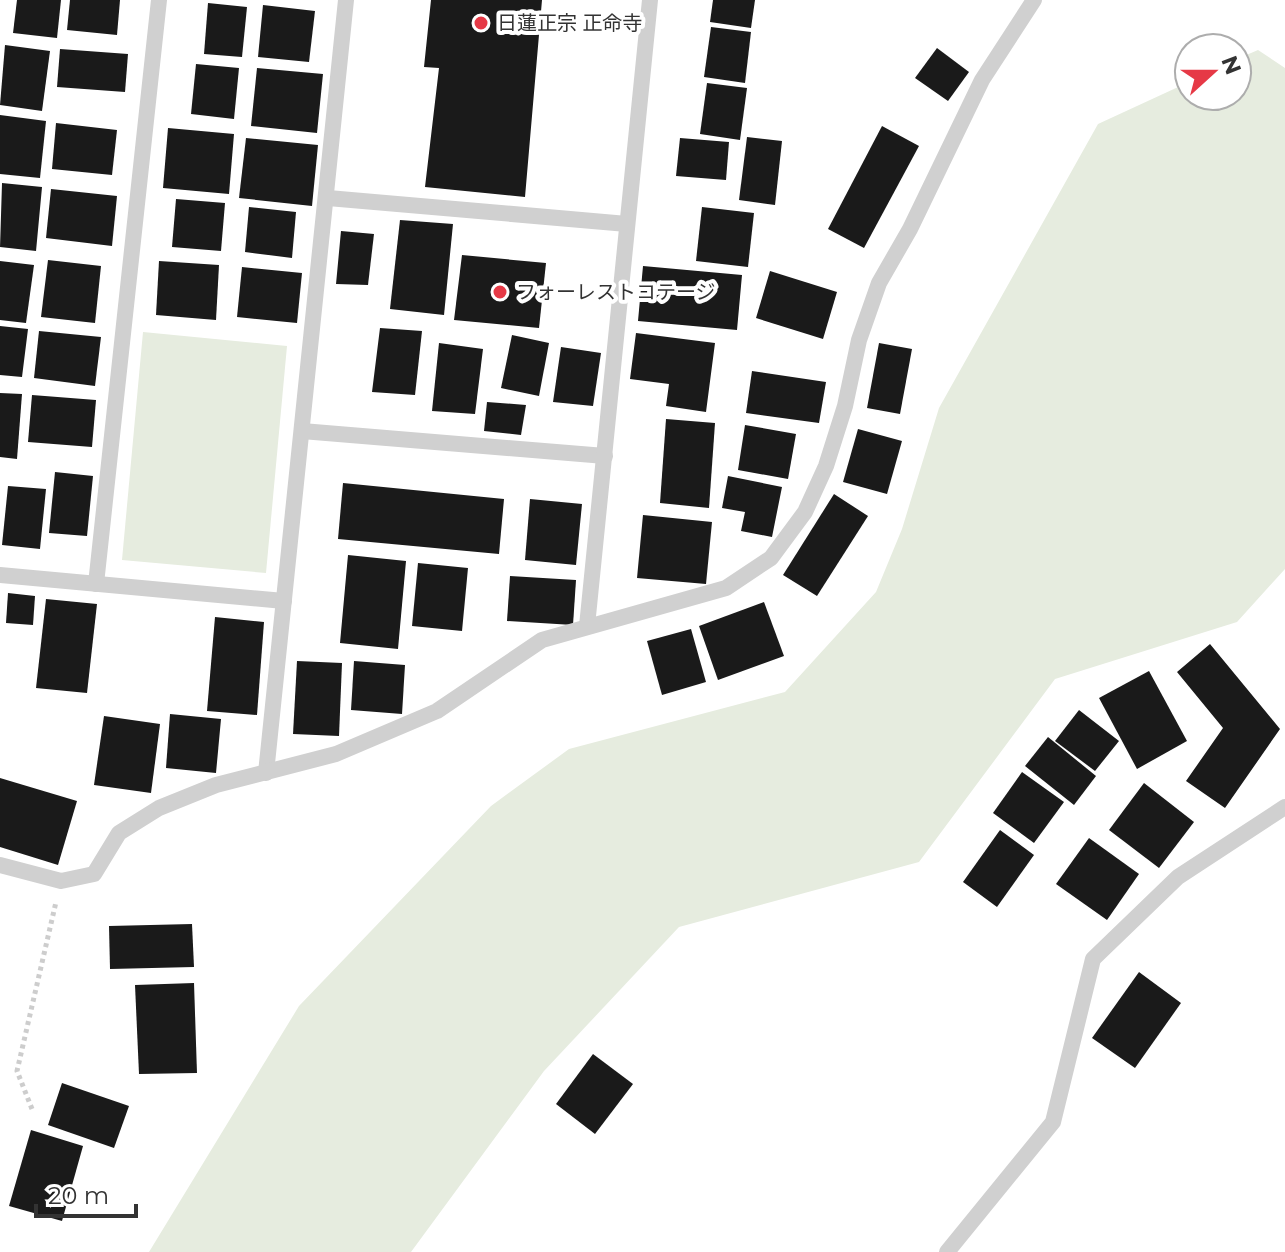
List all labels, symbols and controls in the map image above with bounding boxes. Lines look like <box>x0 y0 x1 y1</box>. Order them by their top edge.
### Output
place label: 日蓮正宗 正命寺 <box>497 11 642 35</box>
marker: 日蓮正宗 正命寺 <box>472 14 490 32</box>
north arrow <box>1173 32 1253 112</box>
text: N <box>1215 52 1247 78</box>
place label: フォーレストコテージ <box>516 280 716 304</box>
marker: フォーレストコテージ <box>491 283 509 301</box>
scale bar <box>36 1168 136 1218</box>
text: 20 m <box>48 1181 109 1210</box>

